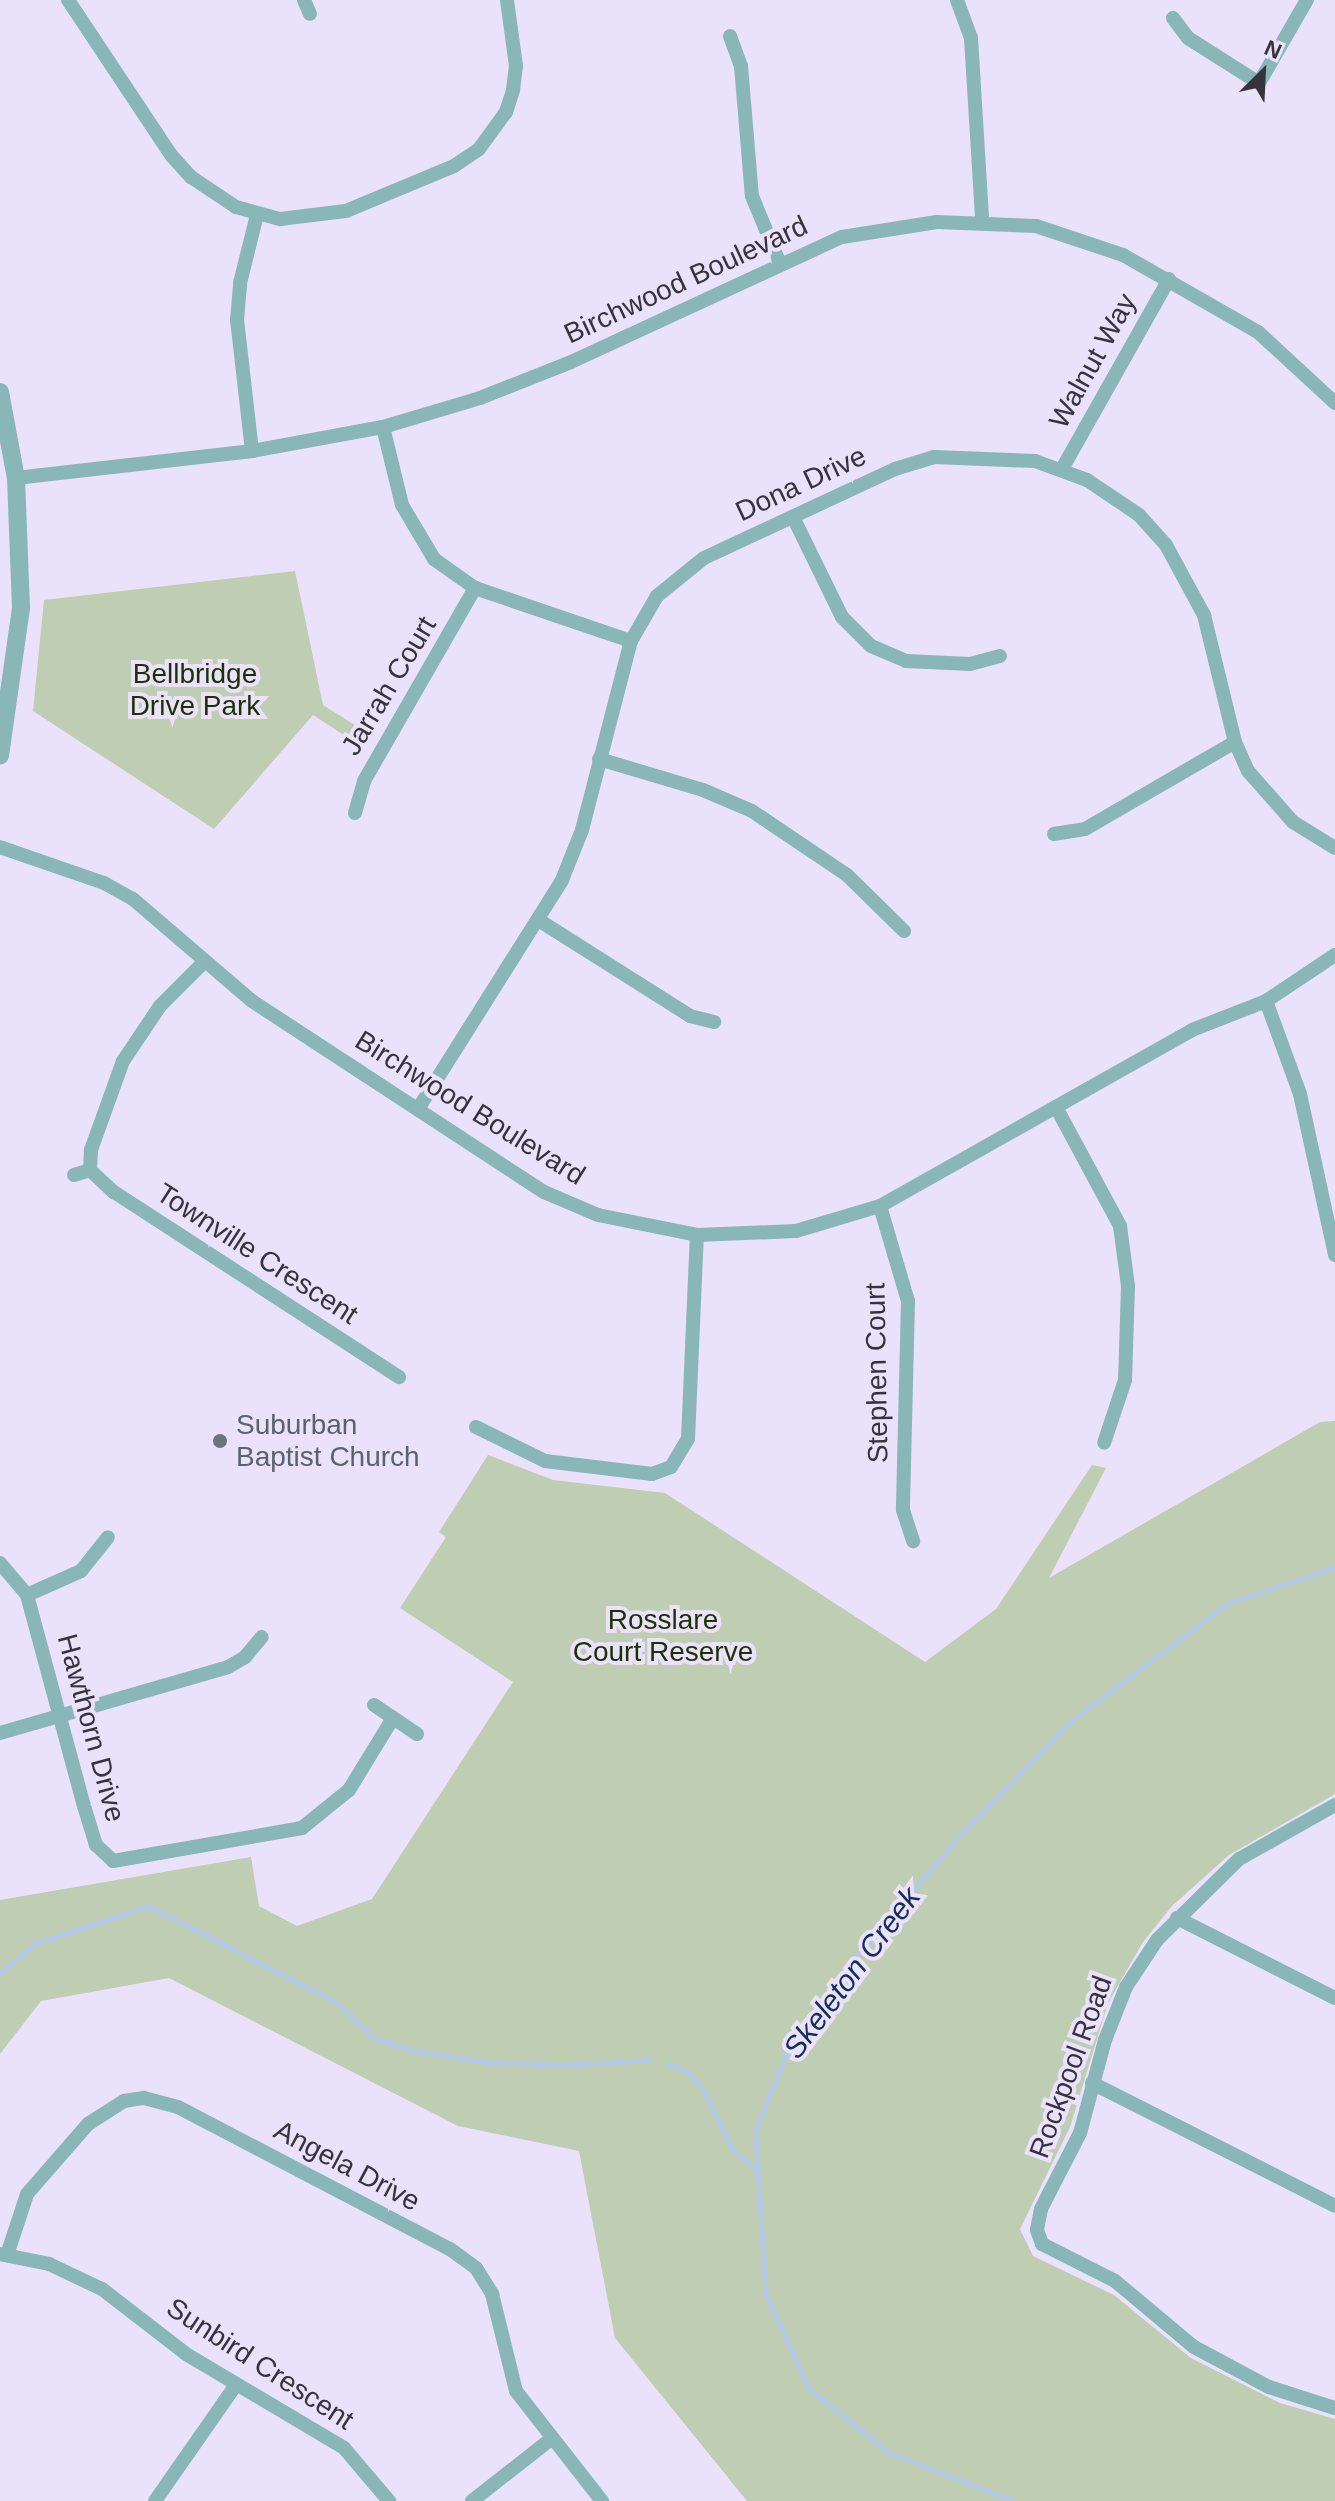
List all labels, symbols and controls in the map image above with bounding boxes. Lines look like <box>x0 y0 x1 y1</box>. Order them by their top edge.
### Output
north arrow <box>1223 32 1303 112</box>
text: N <box>1261 35 1285 64</box>
street label: Birchwood Boulevard <box>559 209 813 351</box>
street label: Walnut Way <box>1042 288 1144 434</box>
street label: Dona Drive <box>730 439 872 529</box>
street label: Jarrah Court <box>335 611 443 761</box>
park label: Bellbridge Drive Park <box>130 657 260 723</box>
street label: Birchwood Boulevard <box>349 1024 591 1192</box>
street label: Townville Crescent <box>150 1176 364 1332</box>
street label: Stephen Court <box>859 1282 895 1464</box>
place label: Suburban Baptist Church <box>236 1408 420 1474</box>
marker: Suburban Baptist Church <box>211 1432 229 1450</box>
park label: Rosslare Court Reserve <box>573 1603 753 1669</box>
street label: Hawthorn Drive <box>50 1630 132 1826</box>
water label: Skeleton Creek <box>776 1880 928 2066</box>
street label: Rockpool Road <box>1022 1971 1120 2163</box>
street label: Angela Drive <box>268 2114 426 2218</box>
street label: Sunbird Crescent <box>160 2291 360 2437</box>

